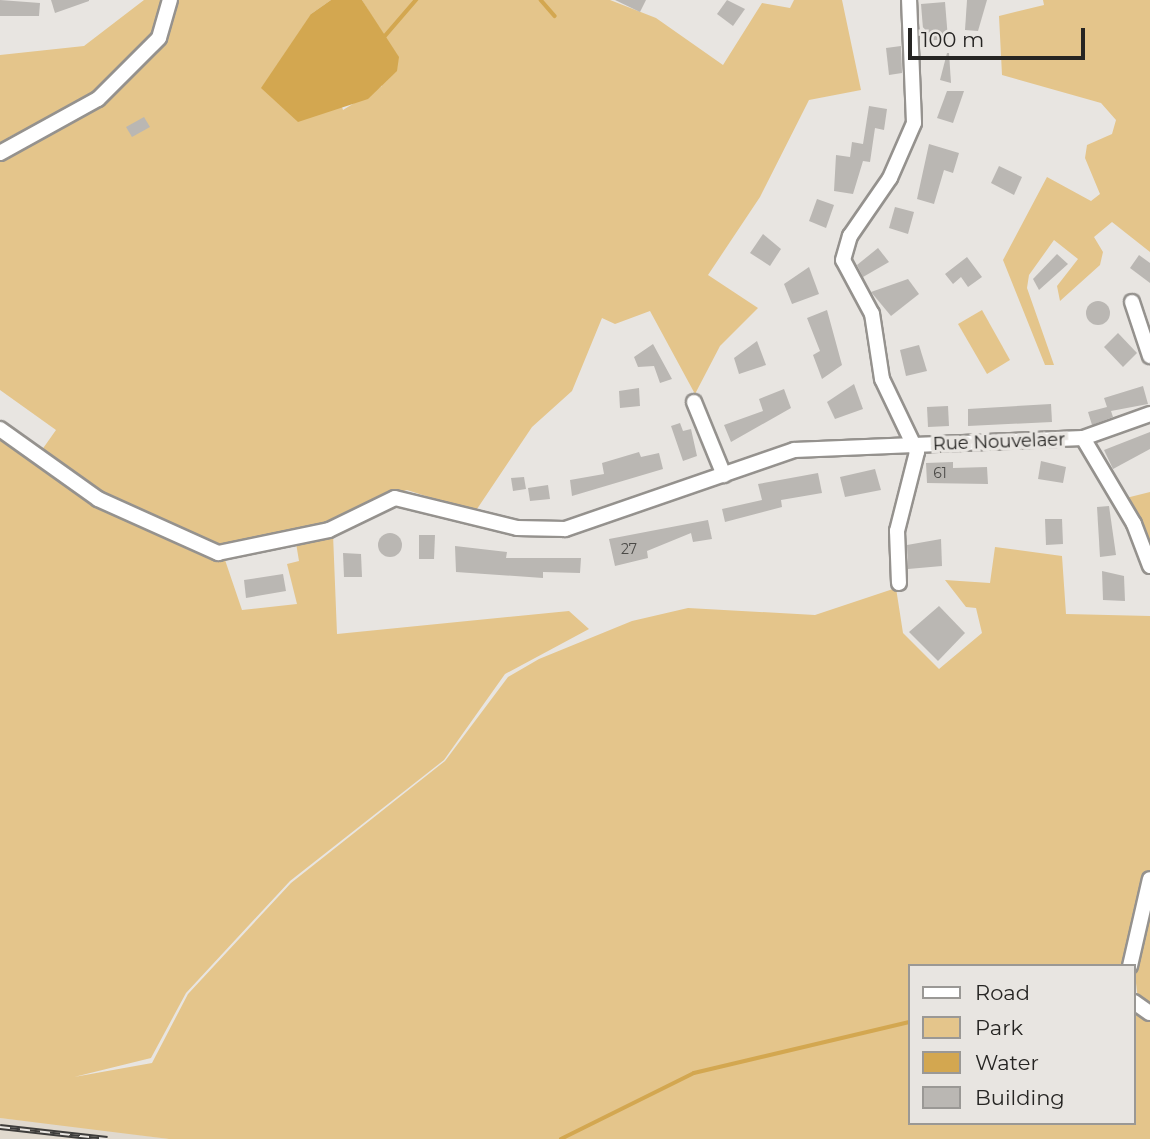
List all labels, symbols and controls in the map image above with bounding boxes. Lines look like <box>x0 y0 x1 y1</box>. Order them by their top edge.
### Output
scale bar <box>912 14 1089 58</box>
text: 100 m <box>921 27 984 52</box>
street label: Rue Nouvelaer <box>932 429 1066 455</box>
house number: 61 <box>933 465 947 481</box>
house number: 27 <box>621 541 637 557</box>
legend <box>908 964 1136 1125</box>
text: Road <box>975 980 1030 1005</box>
text: Park <box>975 1015 1023 1040</box>
text: Water <box>975 1050 1039 1075</box>
text: Building <box>975 1085 1065 1110</box>

